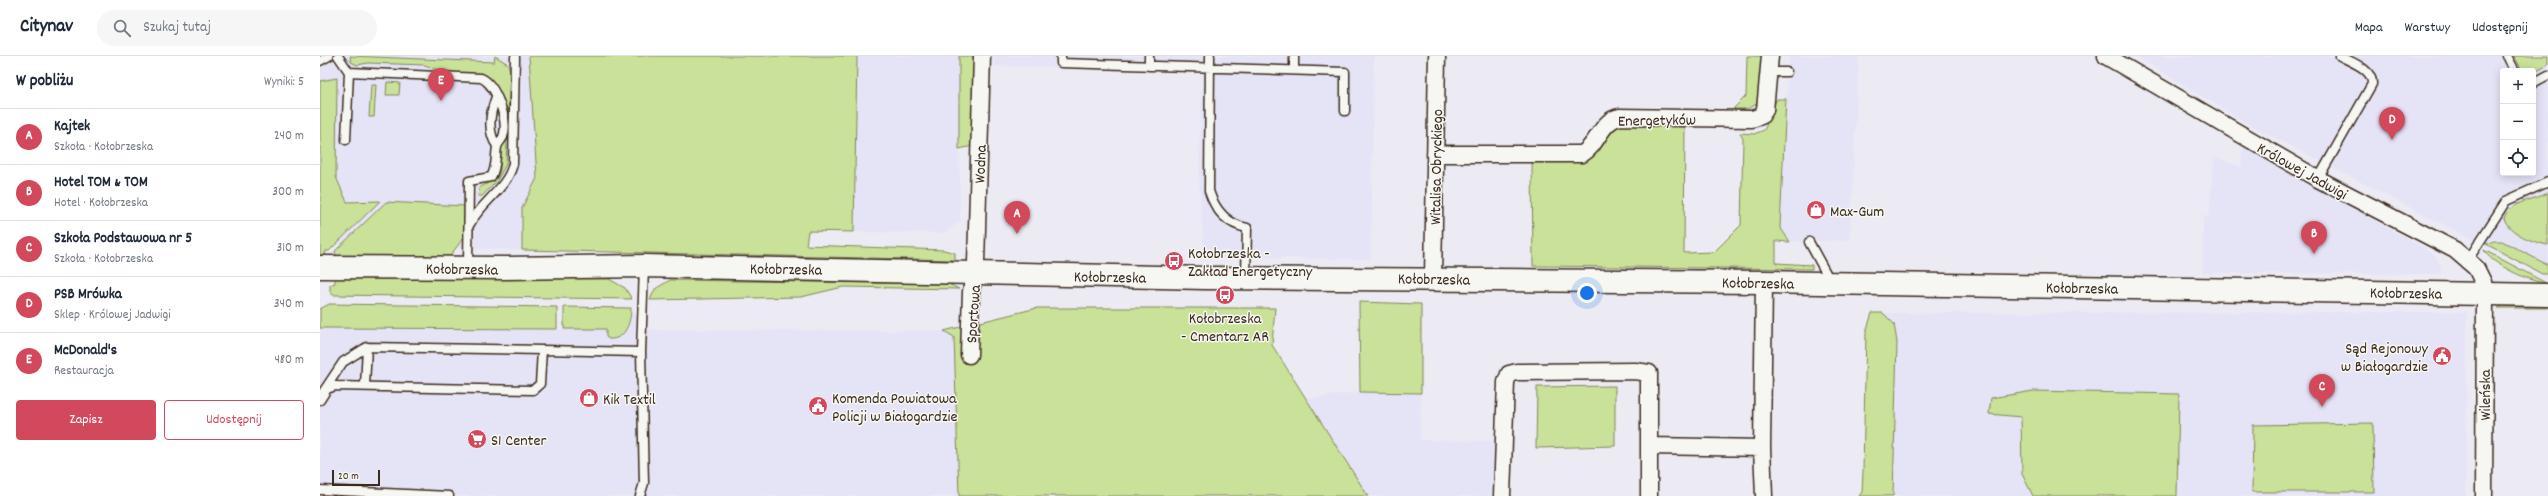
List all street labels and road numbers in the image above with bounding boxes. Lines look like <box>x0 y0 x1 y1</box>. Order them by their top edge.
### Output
street label: Witalisa Obryckiego <box>1425 109 1450 225</box>
street label: Energetyków <box>1618 109 1696 134</box>
street label: Królowej Jadwigi <box>2252 138 2351 207</box>
street label: Wodna <box>969 144 994 184</box>
street label: Kołobrzeska <box>426 258 499 283</box>
street label: Kołobrzeska <box>750 258 823 283</box>
street label: Kołobrzeska <box>1074 266 1147 291</box>
street label: Kołobrzeska <box>1398 268 1471 293</box>
street label: Kołobrzeska <box>1722 272 1795 297</box>
street label: Kołobrzeska <box>2046 277 2119 302</box>
street label: Kołobrzeska <box>2370 282 2443 307</box>
street label: Sportowa <box>961 284 988 344</box>
street label: Wileńska <box>2475 369 2498 421</box>

